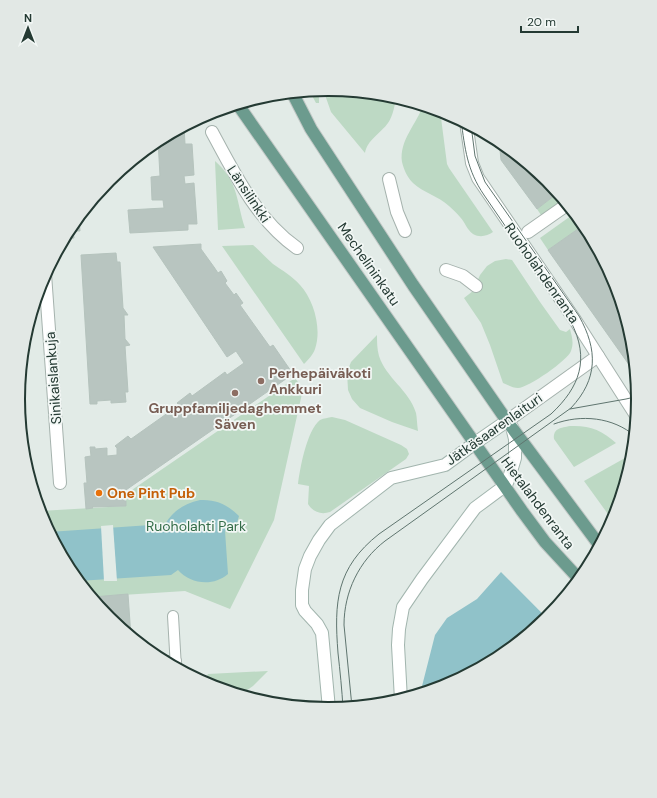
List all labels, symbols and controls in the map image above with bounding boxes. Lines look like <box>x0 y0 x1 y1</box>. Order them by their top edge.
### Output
north arrow <box>8 8 48 48</box>
scale bar <box>521 8 578 34</box>
text: N <box>24 11 32 25</box>
text: 20 m <box>527 14 556 30</box>
street label: Länsilinkki <box>223 162 275 226</box>
street label: Mechelininkatu <box>334 219 404 309</box>
street label: Ruoholahdenranta <box>501 219 583 327</box>
street label: Sinikaislankuja <box>41 331 65 425</box>
place label: Perhepäiväkoti Ankkuri <box>269 364 371 398</box>
marker: Perhepäiväkoti Ankkuri <box>256 376 266 386</box>
marker: Gruppfamiljedaghemmet Säven <box>230 388 240 398</box>
street label: Jätkäsaarenlaituri <box>442 389 546 469</box>
place label: Gruppfamiljedaghemmet Säven <box>148 399 322 433</box>
street label: Hietalahdenranta <box>497 453 579 553</box>
place label: One Pint Pub <box>107 484 195 502</box>
marker: One Pint Pub <box>94 488 104 498</box>
park label: Ruoholahti Park <box>146 517 246 535</box>

